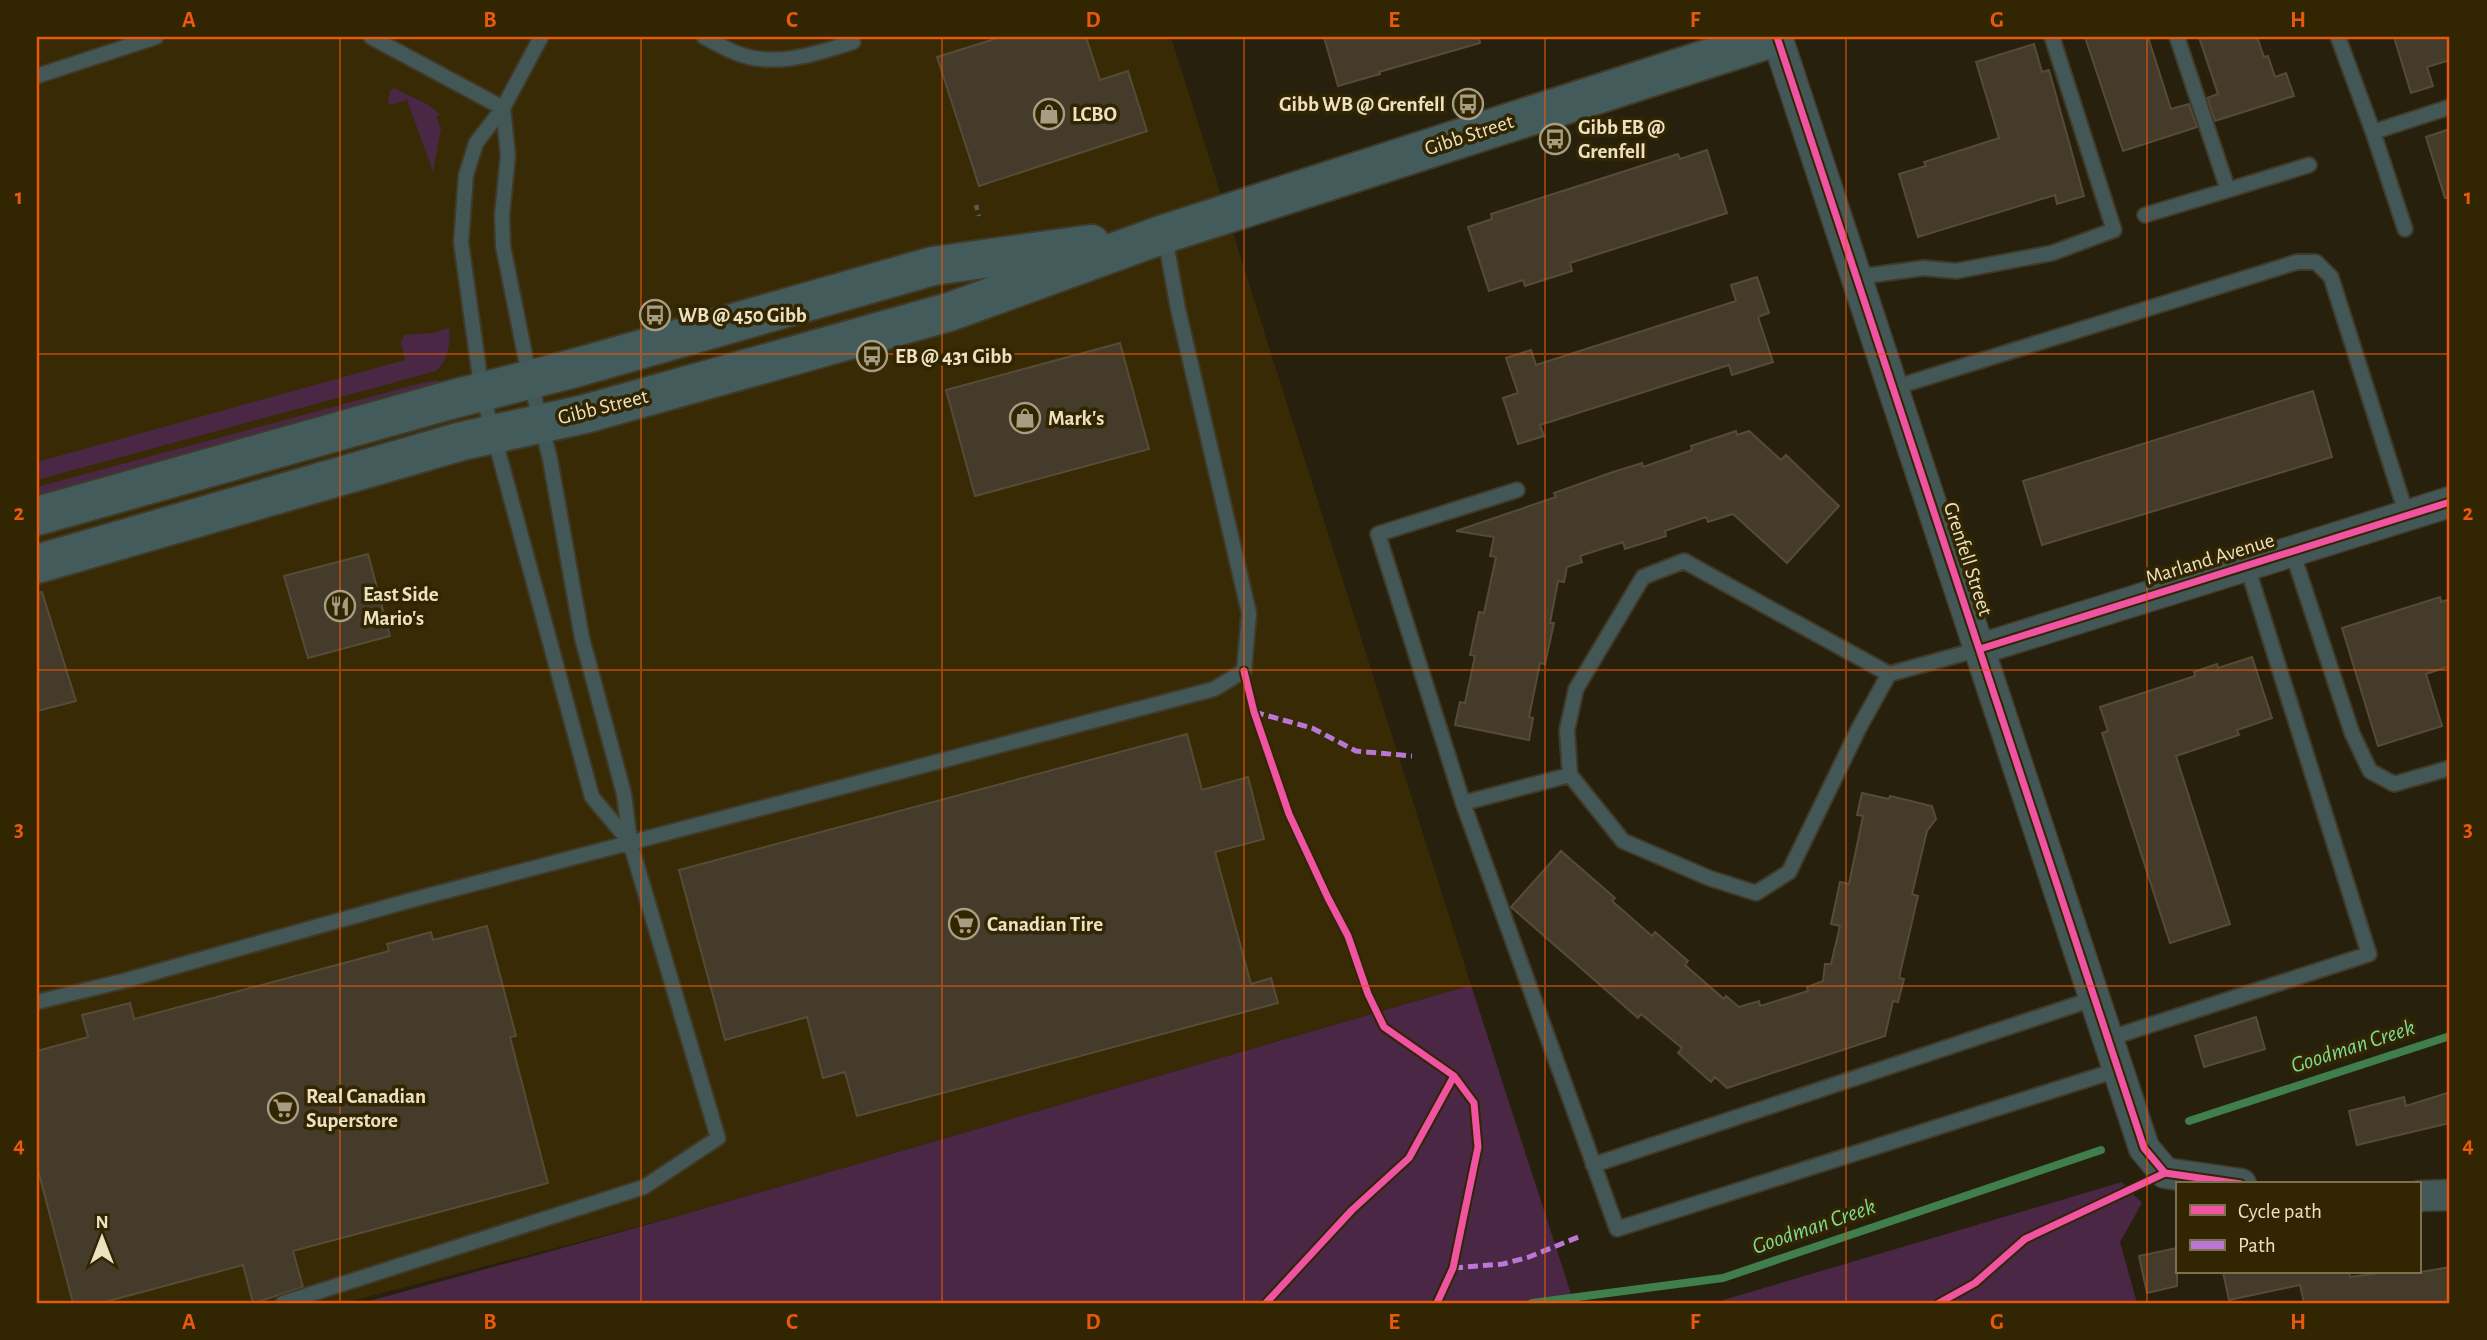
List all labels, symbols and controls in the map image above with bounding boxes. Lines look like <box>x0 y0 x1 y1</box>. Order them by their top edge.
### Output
text: A <box>182 9 196 32</box>
text: B <box>483 9 497 32</box>
text: C <box>786 9 798 32</box>
text: D <box>1085 9 1101 32</box>
text: E <box>1388 9 1400 32</box>
text: F <box>1690 9 1701 32</box>
text: G <box>1990 9 2004 32</box>
text: H <box>2290 9 2306 32</box>
bus stop icon: Gibb WB @ Grenfell <box>1451 87 1485 121</box>
place label: Gibb WB @ Grenfell <box>1279 94 1445 115</box>
shop icon: LCBO <box>1032 97 1066 131</box>
place label: LCBO <box>1072 104 1117 125</box>
street label: Gibb Street <box>1422 111 1516 159</box>
place label: Gibb EB @ Grenfell <box>1578 117 1665 162</box>
bus stop icon: Gibb EB @ Grenfell <box>1538 122 1572 156</box>
text: 1 <box>15 186 23 209</box>
text: 1 <box>2464 186 2472 209</box>
bus stop icon: WB @ 450 Gibb <box>638 298 672 332</box>
place label: WB @ 450 Gibb <box>678 305 807 326</box>
bus stop icon: EB @ 431 Gibb <box>855 339 889 373</box>
place label: EB @ 431 Gibb <box>895 346 1012 367</box>
street label: Gibb Street <box>556 386 651 428</box>
shop icon: Mark's <box>1008 401 1042 435</box>
place label: Mark's <box>1048 408 1104 429</box>
street label: Grenfell Street <box>1940 500 1996 619</box>
text: 2 <box>14 502 25 525</box>
text: 2 <box>2463 502 2474 525</box>
street label: Marland Avenue <box>2143 529 2277 589</box>
place label: East Side Mario's <box>363 584 439 629</box>
restaurant icon: East Side Mario's <box>323 589 357 623</box>
text: 3 <box>14 818 24 841</box>
text: 3 <box>2463 818 2473 841</box>
supermarket icon: Canadian Tire <box>947 907 981 941</box>
place label: Canadian Tire <box>987 914 1103 935</box>
water label: Goodman Creek <box>2288 1016 2418 1078</box>
place label: Real Canadian Superstore <box>306 1086 426 1131</box>
supermarket icon: Real Canadian Superstore <box>266 1091 300 1125</box>
text: 4 <box>13 1134 25 1157</box>
text: 4 <box>2462 1134 2474 1157</box>
legend <box>2176 1182 2420 1274</box>
water label: Goodman Creek <box>1749 1195 1879 1259</box>
text: Cycle path <box>2238 1201 2322 1222</box>
north arrow <box>66 1204 136 1274</box>
text: N <box>95 1213 109 1232</box>
text: Path <box>2238 1235 2276 1256</box>
text: A <box>182 1311 196 1334</box>
text: B <box>483 1311 497 1334</box>
text: C <box>786 1311 798 1334</box>
text: D <box>1085 1311 1101 1334</box>
text: E <box>1388 1311 1400 1334</box>
text: F <box>1690 1311 1701 1334</box>
text: G <box>1990 1311 2004 1334</box>
text: H <box>2290 1311 2306 1334</box>

